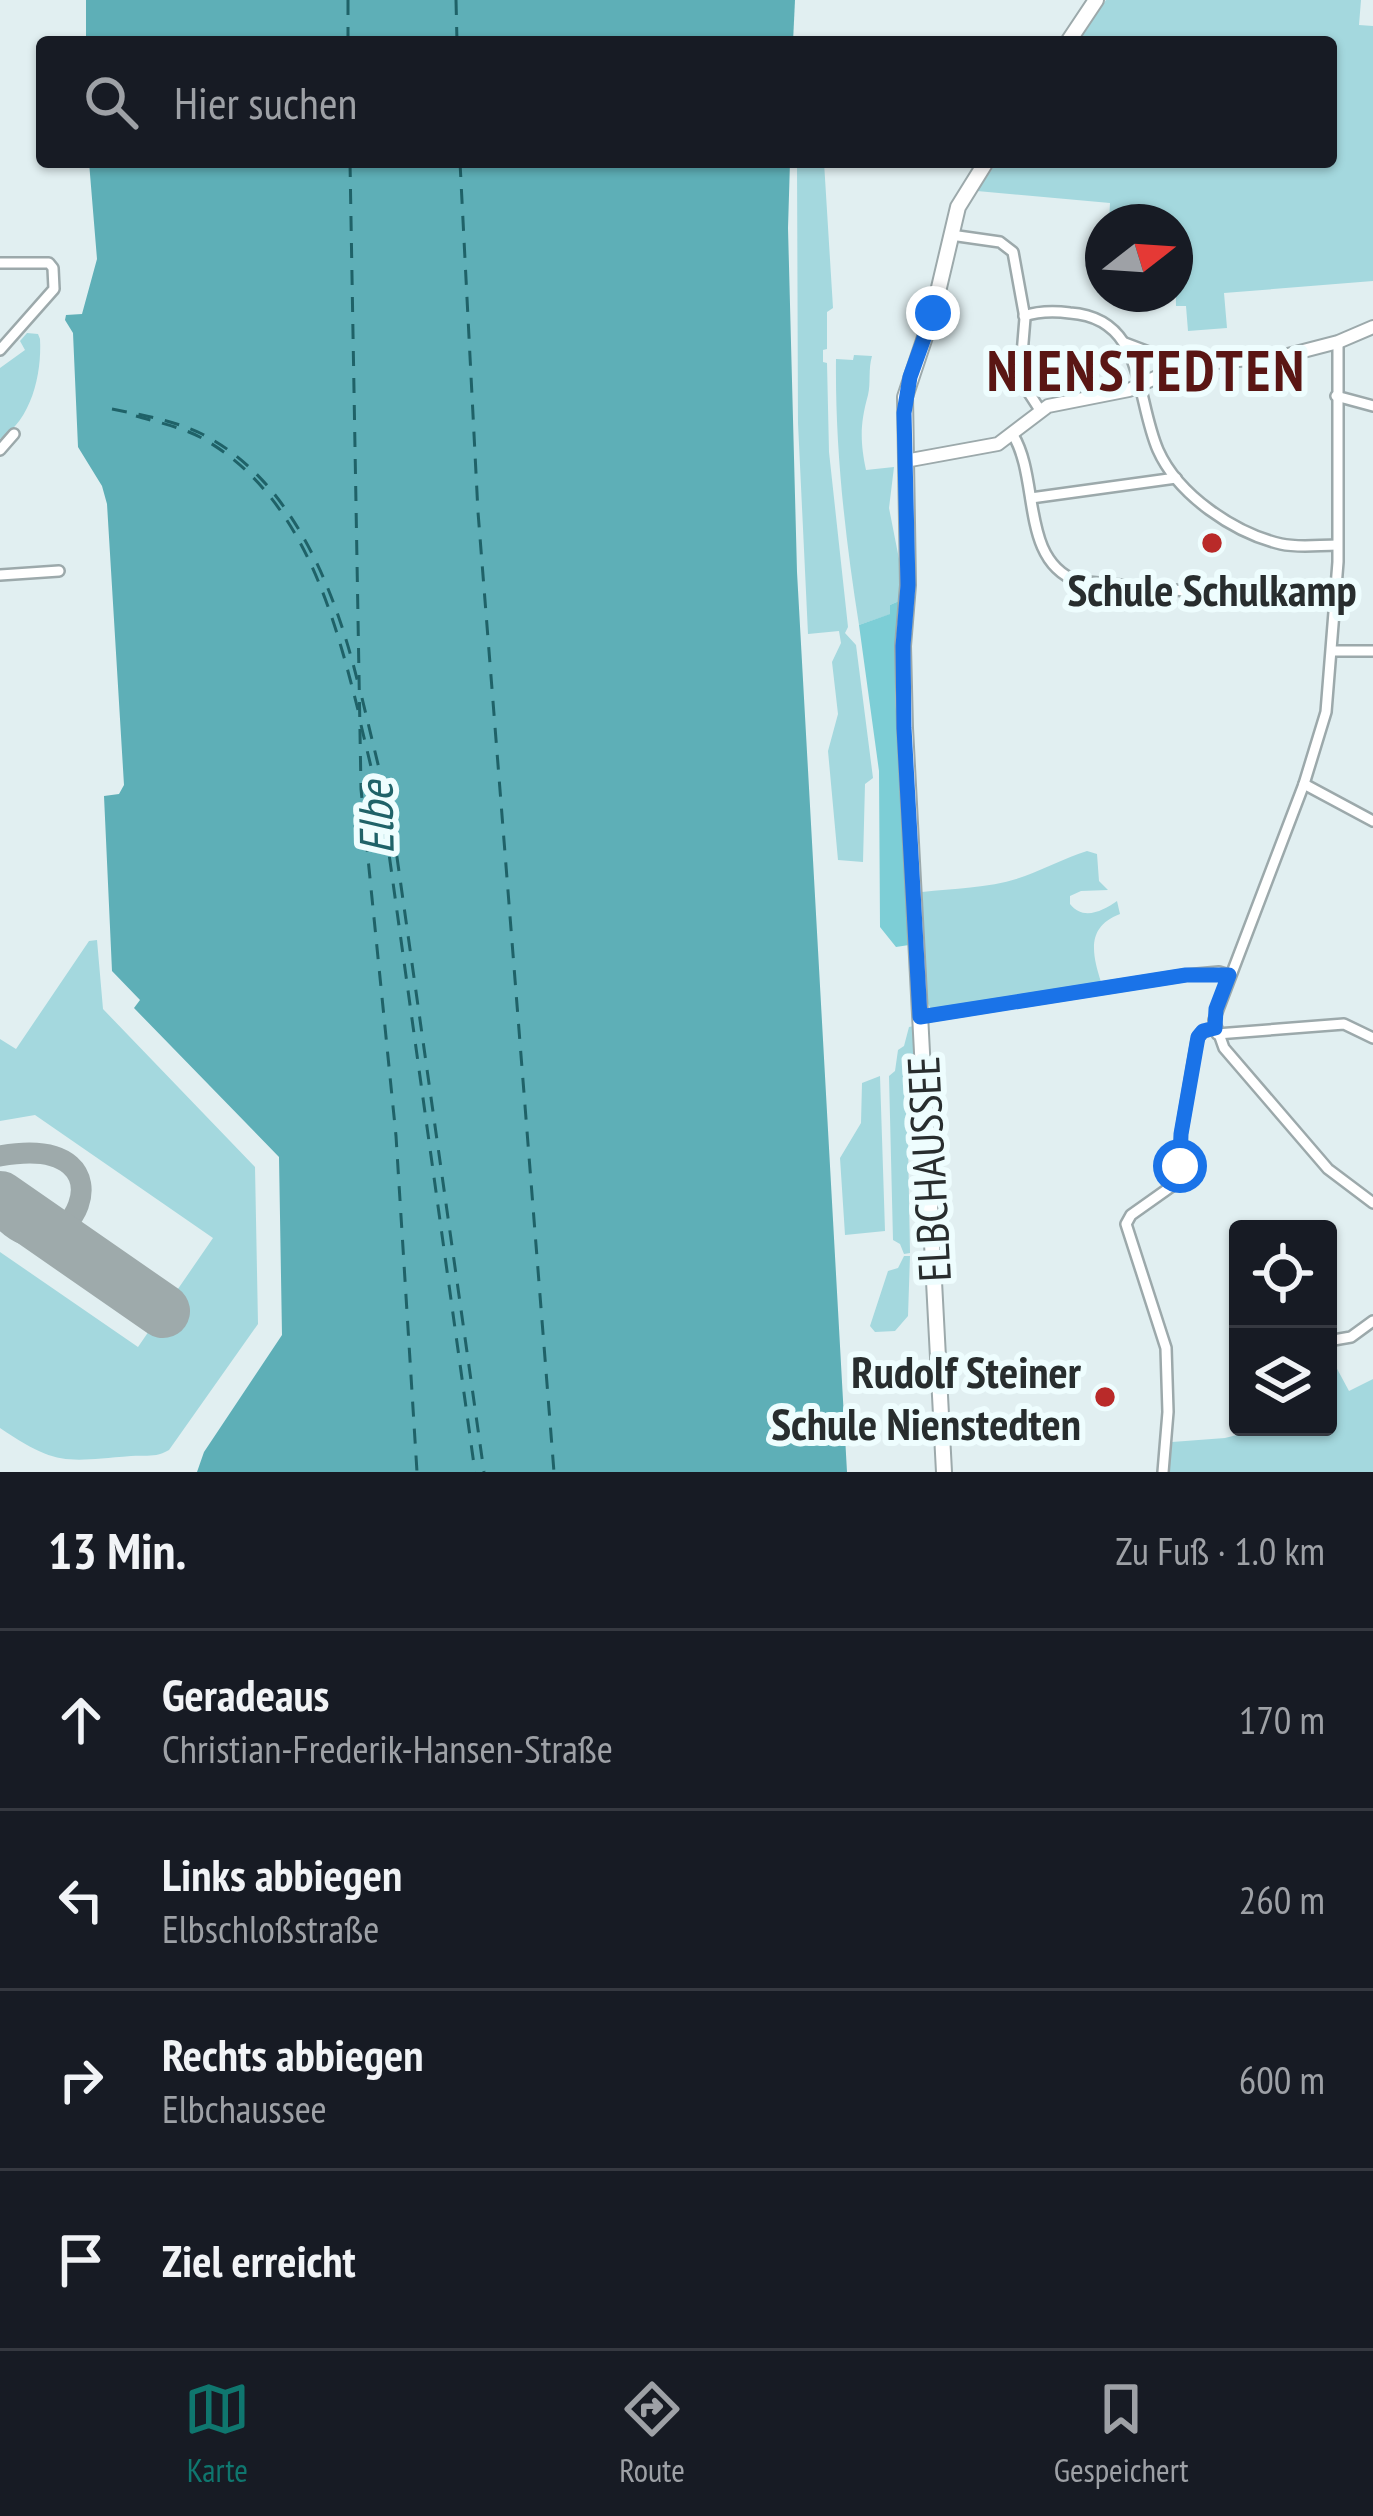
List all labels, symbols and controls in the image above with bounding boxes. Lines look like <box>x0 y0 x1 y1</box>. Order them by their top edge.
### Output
search box <box>36 36 1337 168</box>
icon: search <box>78 69 144 135</box>
text: Hier suchen <box>174 73 357 131</box>
north arrow <box>1085 204 1193 312</box>
route end <box>906 286 960 340</box>
district label: NIENSTEDTEN <box>987 333 1307 407</box>
marker: Schule Schulkamp <box>1199 530 1225 556</box>
place label: Schule Schulkamp <box>1068 560 1357 618</box>
water label: Elbe <box>343 778 407 855</box>
street label: ELBCHAUSSEE <box>893 1055 963 1283</box>
route start <box>1153 1139 1207 1193</box>
map controls <box>1229 1220 1337 1436</box>
button: locate <box>1229 1220 1337 1328</box>
button: layers <box>1229 1328 1337 1436</box>
place label: Rudolf Steiner Schule Nienstedten <box>771 1342 1082 1452</box>
marker: Rudolf Steiner Schule Nienstedten <box>1092 1384 1118 1410</box>
text: 13 Min. <box>48 1517 186 1583</box>
text: Zu Fuß · 1.0 km <box>1116 1525 1325 1576</box>
text: Geradeaus <box>162 1665 329 1723</box>
icon: ahead <box>48 1687 114 1753</box>
text: 170 m <box>1239 1694 1325 1745</box>
text: Christian-Frederik-Hansen-Straße <box>162 1723 613 1774</box>
text: Links abbiegen <box>162 1845 402 1903</box>
icon: left <box>48 1867 114 1933</box>
text: 260 m <box>1239 1874 1325 1925</box>
text: Elbschloßstraße <box>162 1903 379 1954</box>
text: Rechts abbiegen <box>162 2025 423 2083</box>
icon: right <box>48 2047 114 2113</box>
text: 600 m <box>1239 2054 1325 2105</box>
text: Elbchaussee <box>162 2083 327 2134</box>
icon: arrive <box>48 2227 114 2293</box>
text: Ziel erreicht <box>162 2231 356 2289</box>
tab: Karte <box>184 2376 250 2491</box>
tab: Route <box>619 2376 685 2491</box>
tab: Gespeichert <box>1054 2376 1189 2491</box>

